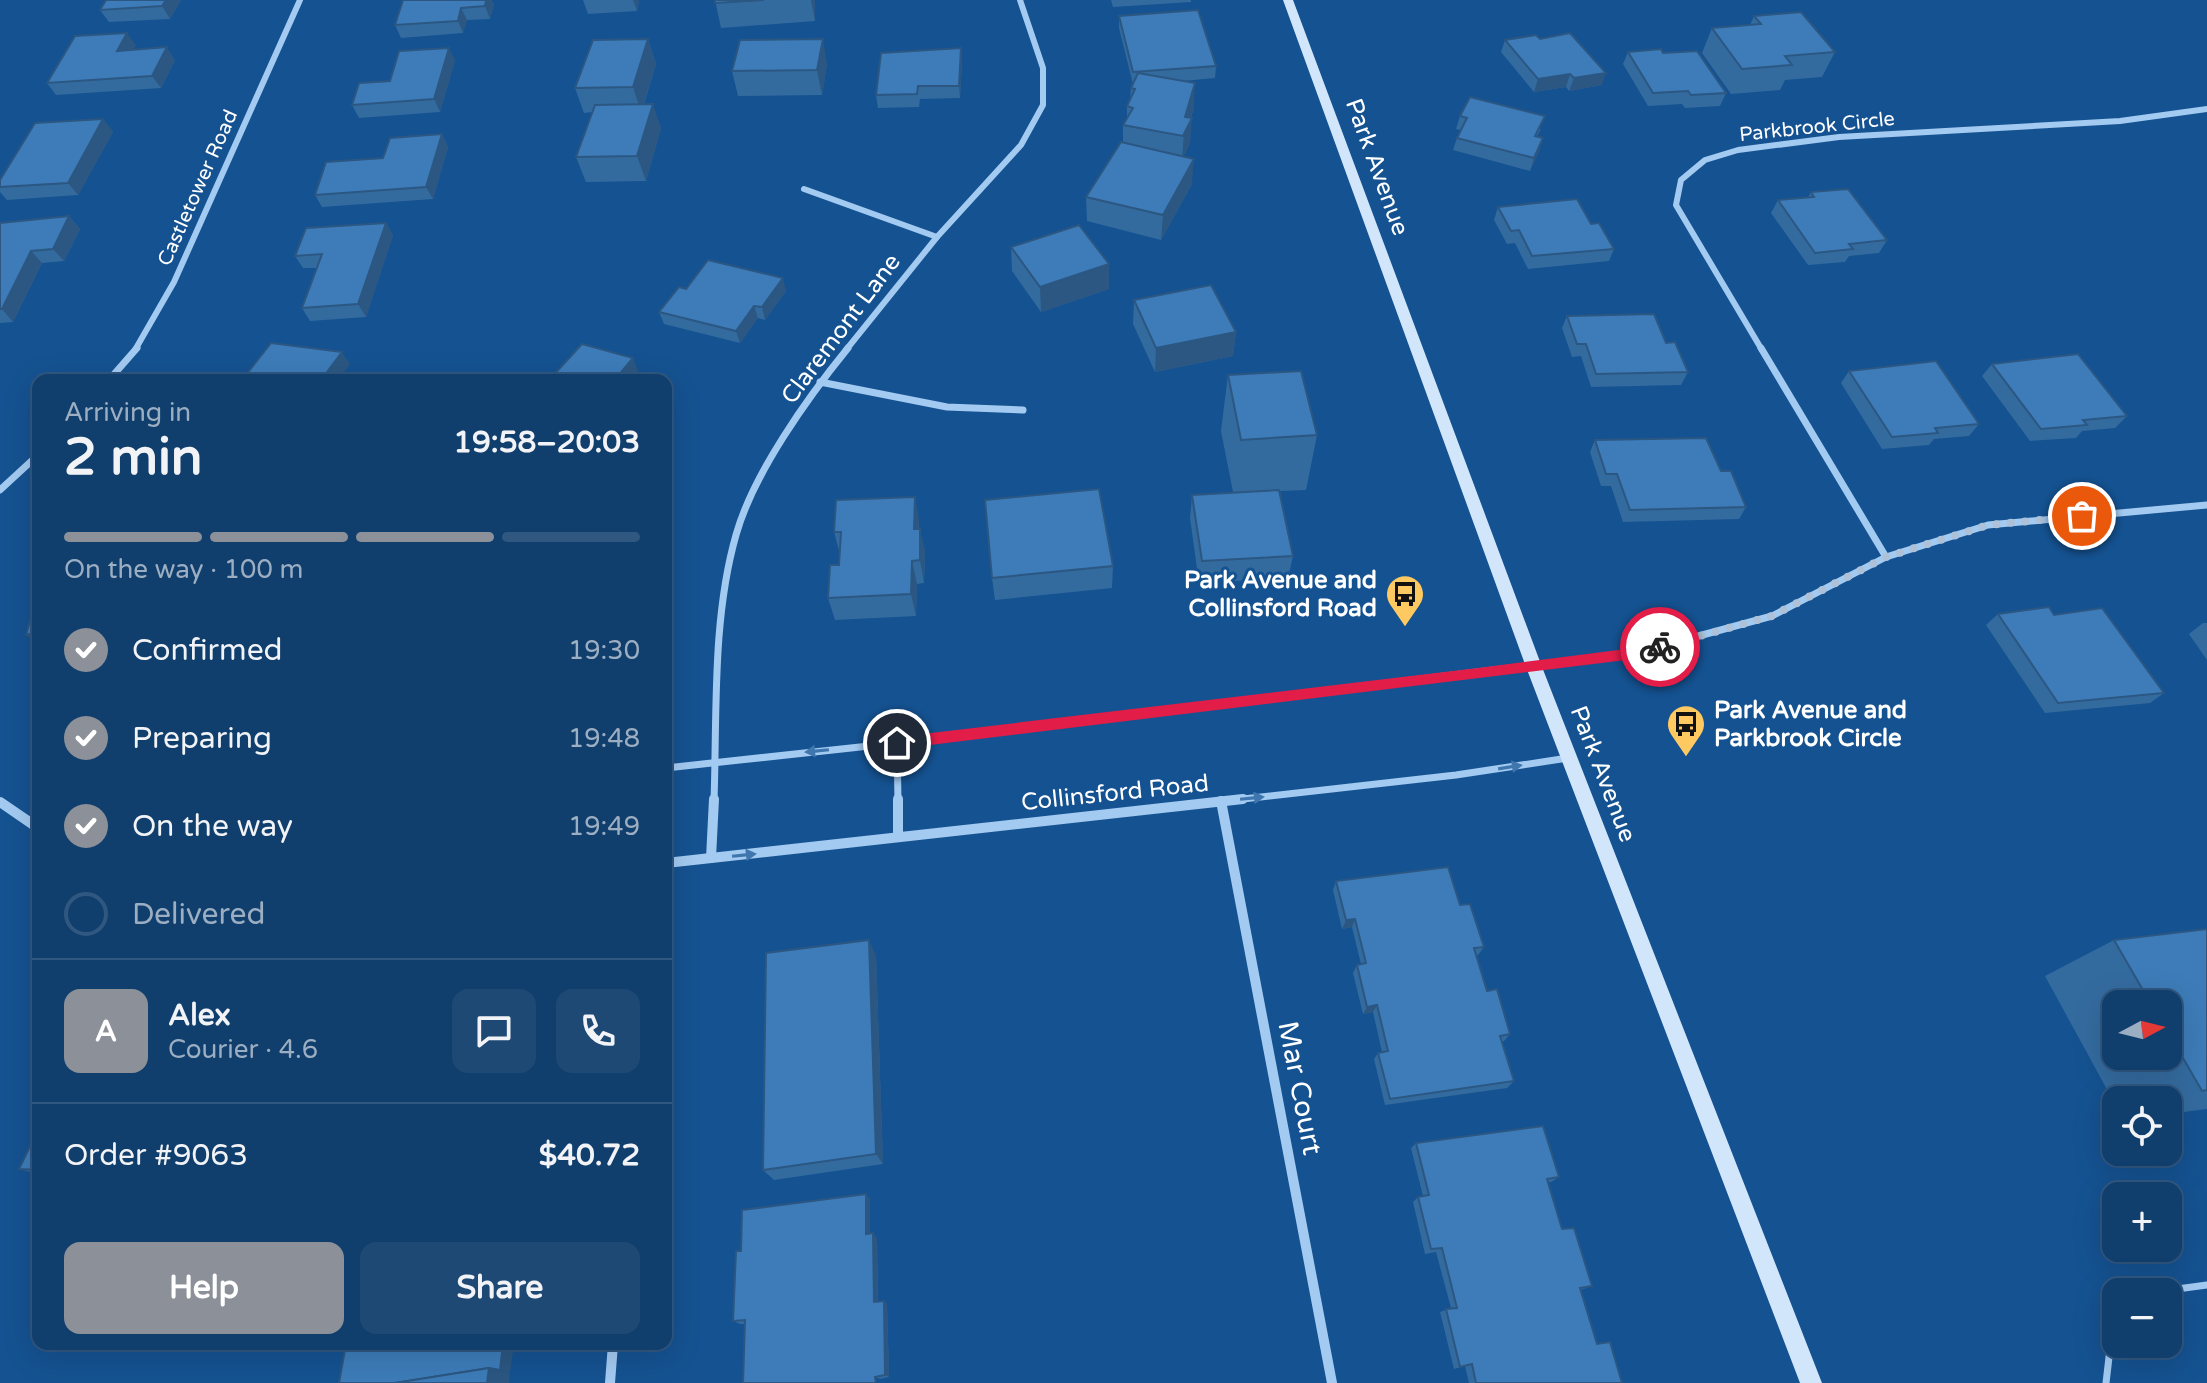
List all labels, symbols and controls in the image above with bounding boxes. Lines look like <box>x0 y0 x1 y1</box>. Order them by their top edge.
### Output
street label: Park Avenue <box>1339 95 1415 239</box>
street label: Castletower Road <box>153 106 243 270</box>
street label: Parkbrook Circle <box>1738 107 1896 147</box>
street label: Claremont Lane <box>775 248 907 410</box>
text: Arriving in <box>64 397 191 428</box>
text: 19:58–20:03 <box>453 424 640 461</box>
text: 2 min <box>64 426 203 489</box>
pin <box>2048 482 2116 550</box>
icon: bag <box>2060 494 2104 538</box>
text: On the way · 100 m <box>64 554 303 585</box>
place label: Park Avenue and Collinsford Road <box>1184 566 1377 623</box>
bus stop icon: Park Avenue and Collinsford Road <box>1384 573 1426 628</box>
courier <box>1620 607 1700 687</box>
icon: bike <box>1638 625 1682 669</box>
icon: check <box>64 628 108 672</box>
text: Confirmed <box>132 632 283 669</box>
text: 19:30 <box>568 635 640 666</box>
place label: Park Avenue and Parkbrook Circle <box>1714 696 1907 753</box>
street label: Park Avenue <box>1564 702 1642 846</box>
bus stop icon: Park Avenue and Parkbrook Circle <box>1665 703 1707 758</box>
pin <box>863 709 931 777</box>
icon: check <box>64 716 108 760</box>
text: Preparing <box>132 720 272 757</box>
icon: home <box>875 721 919 765</box>
text: 19:48 <box>568 723 640 754</box>
one-way arrow <box>804 745 829 758</box>
one-way arrow <box>1498 760 1523 773</box>
street label: Collinsford Road <box>1020 769 1210 817</box>
one-way arrow <box>1240 791 1265 804</box>
icon: check <box>64 804 108 848</box>
text: On the way <box>132 808 293 845</box>
text: 19:49 <box>568 811 640 842</box>
one-way arrow <box>731 848 756 861</box>
text: Delivered <box>132 896 266 933</box>
button: chat <box>452 989 536 1073</box>
button: phone <box>556 989 640 1073</box>
north arrow <box>2102 990 2182 1070</box>
map controls <box>2102 990 2182 1358</box>
text: Alex <box>168 997 231 1034</box>
text: A <box>95 1013 117 1050</box>
street label: Mar Court <box>1270 1018 1330 1158</box>
text: Courier · 4.6 <box>168 1034 318 1065</box>
button: locate <box>2102 1086 2182 1166</box>
text: Order #9063 <box>64 1137 248 1174</box>
text: $40.72 <box>539 1137 640 1174</box>
button: + <box>2102 1182 2182 1262</box>
button: Help <box>64 1242 344 1334</box>
button: Share <box>360 1242 640 1334</box>
button: − <box>2102 1278 2182 1358</box>

